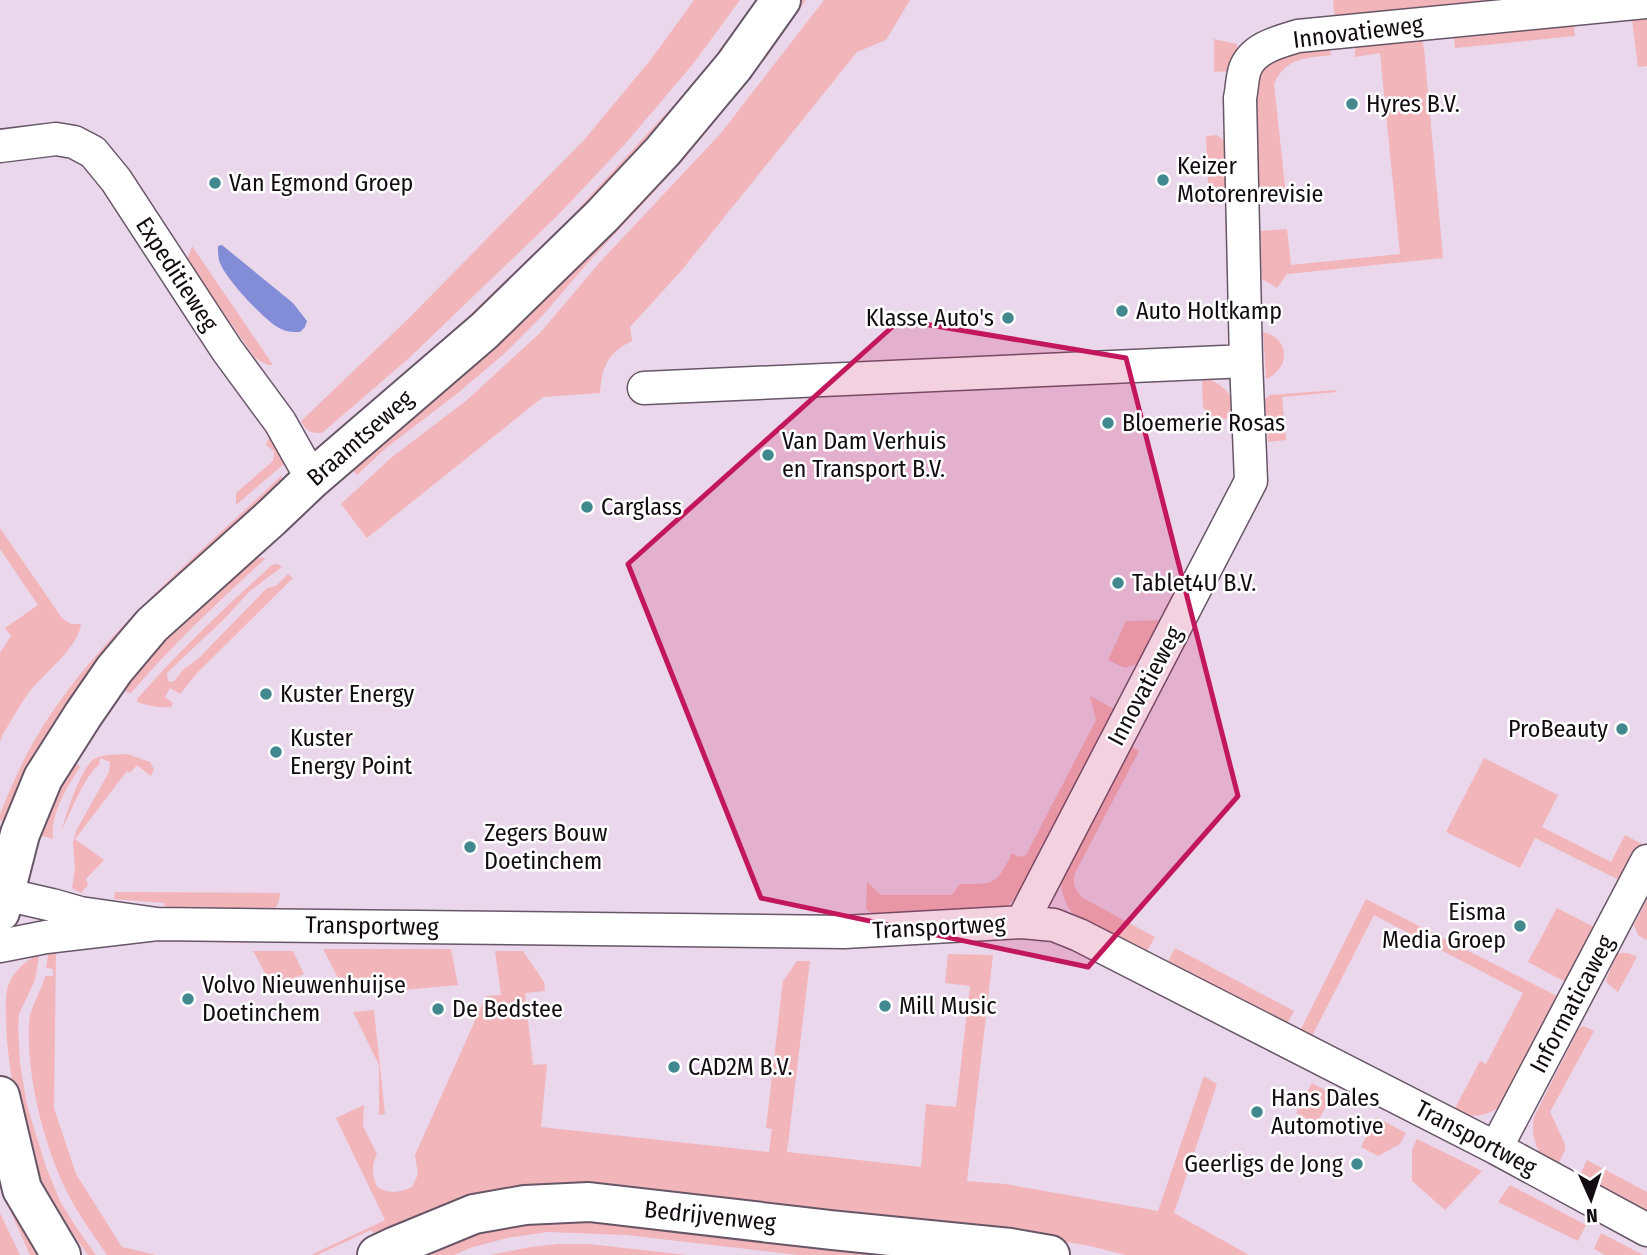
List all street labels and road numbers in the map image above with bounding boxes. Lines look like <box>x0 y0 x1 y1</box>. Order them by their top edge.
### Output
street label: Innovatieweg <box>1291 10 1425 54</box>
street label: Expeditieweg <box>130 212 225 337</box>
street label: Braamtseweg <box>301 384 419 492</box>
street label: Innovatieweg <box>1102 621 1188 750</box>
street label: Transportweg <box>872 909 1007 944</box>
street label: Transportweg <box>305 911 440 941</box>
street label: Informaticaweg <box>1524 930 1620 1078</box>
street label: Transportweg <box>1411 1094 1542 1182</box>
street label: Bedrijvenweg <box>643 1195 778 1237</box>

